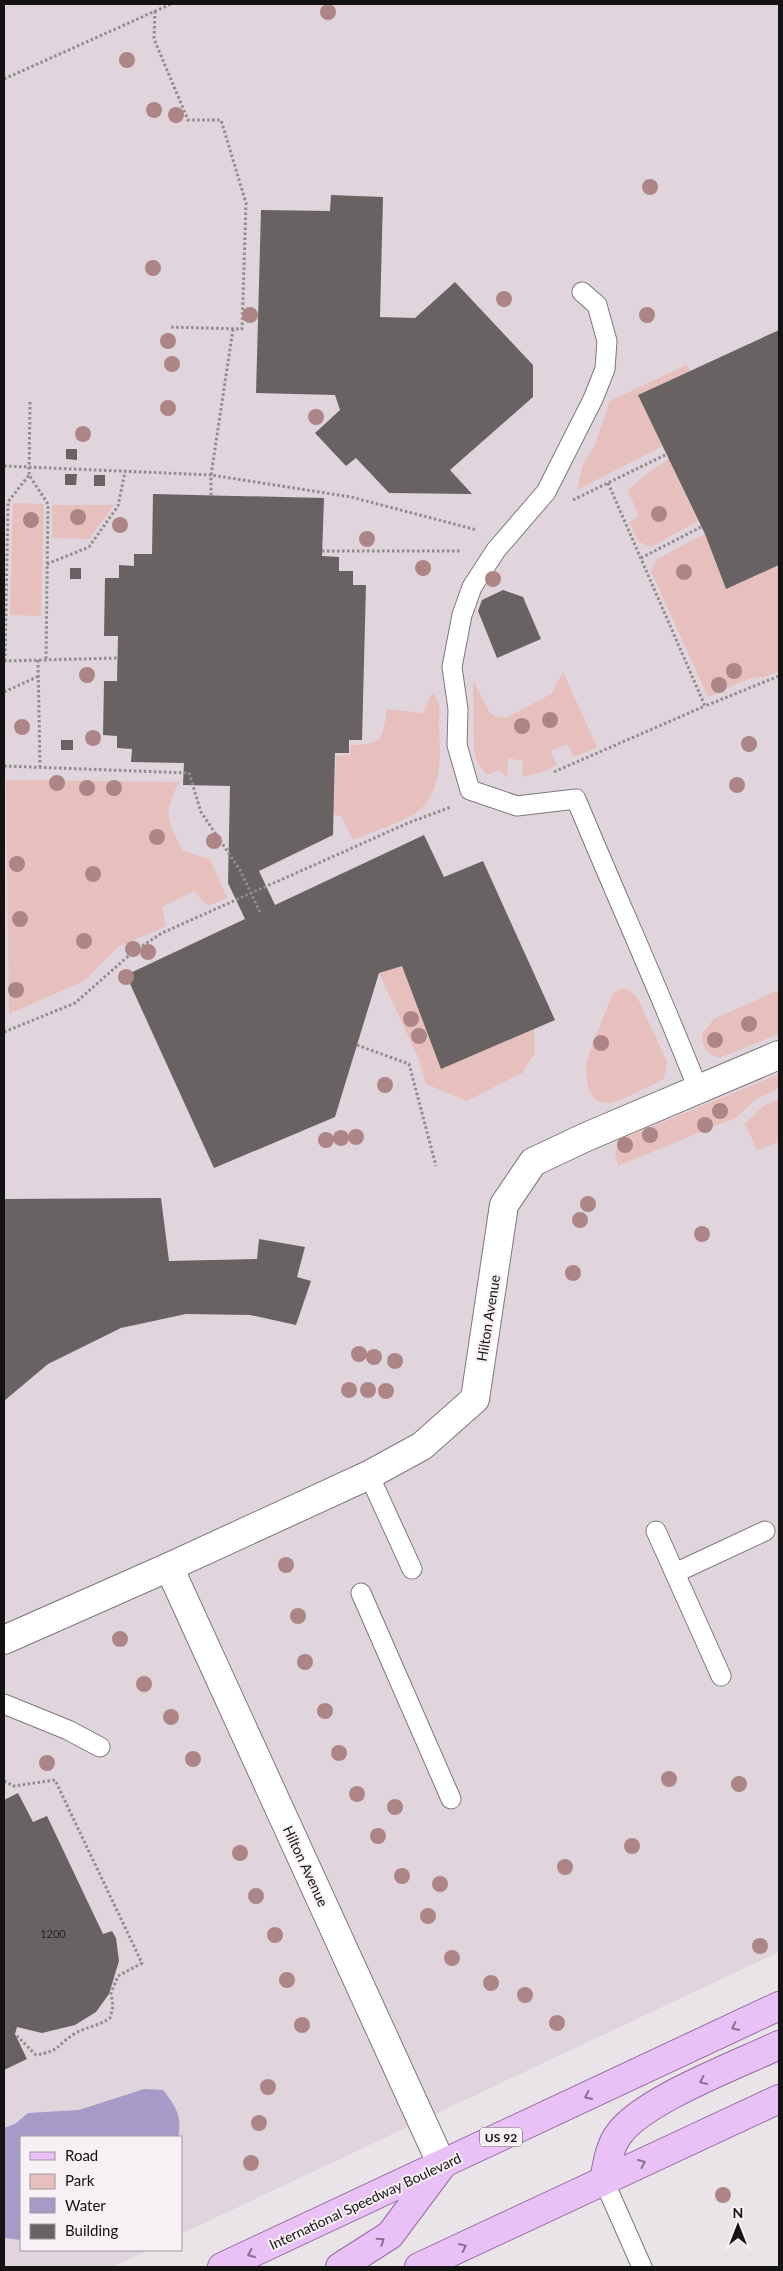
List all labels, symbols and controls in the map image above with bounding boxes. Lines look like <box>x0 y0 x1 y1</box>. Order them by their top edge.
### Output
street label: Hilton Avenue <box>473 1273 503 1363</box>
street label: Hilton Avenue <box>280 1823 332 1909</box>
house number: 1200 <box>40 1927 66 1940</box>
one-way arrow <box>731 2020 740 2031</box>
one-way arrow <box>699 2074 708 2085</box>
one-way arrow <box>584 2090 593 2100</box>
road number: US 92 <box>480 2128 522 2146</box>
legend <box>20 2136 182 2251</box>
text: Road <box>65 2146 98 2164</box>
street label: International Speedway Boulevard <box>266 2149 464 2253</box>
one-way arrow <box>637 2159 646 2169</box>
text: Park <box>65 2171 95 2189</box>
text: Water <box>65 2196 106 2214</box>
north arrow <box>713 2201 763 2251</box>
text: N <box>733 2204 743 2221</box>
text: Building <box>65 2221 118 2239</box>
one-way arrow <box>375 2238 384 2247</box>
one-way arrow <box>458 2242 467 2253</box>
one-way arrow <box>247 2247 256 2258</box>

